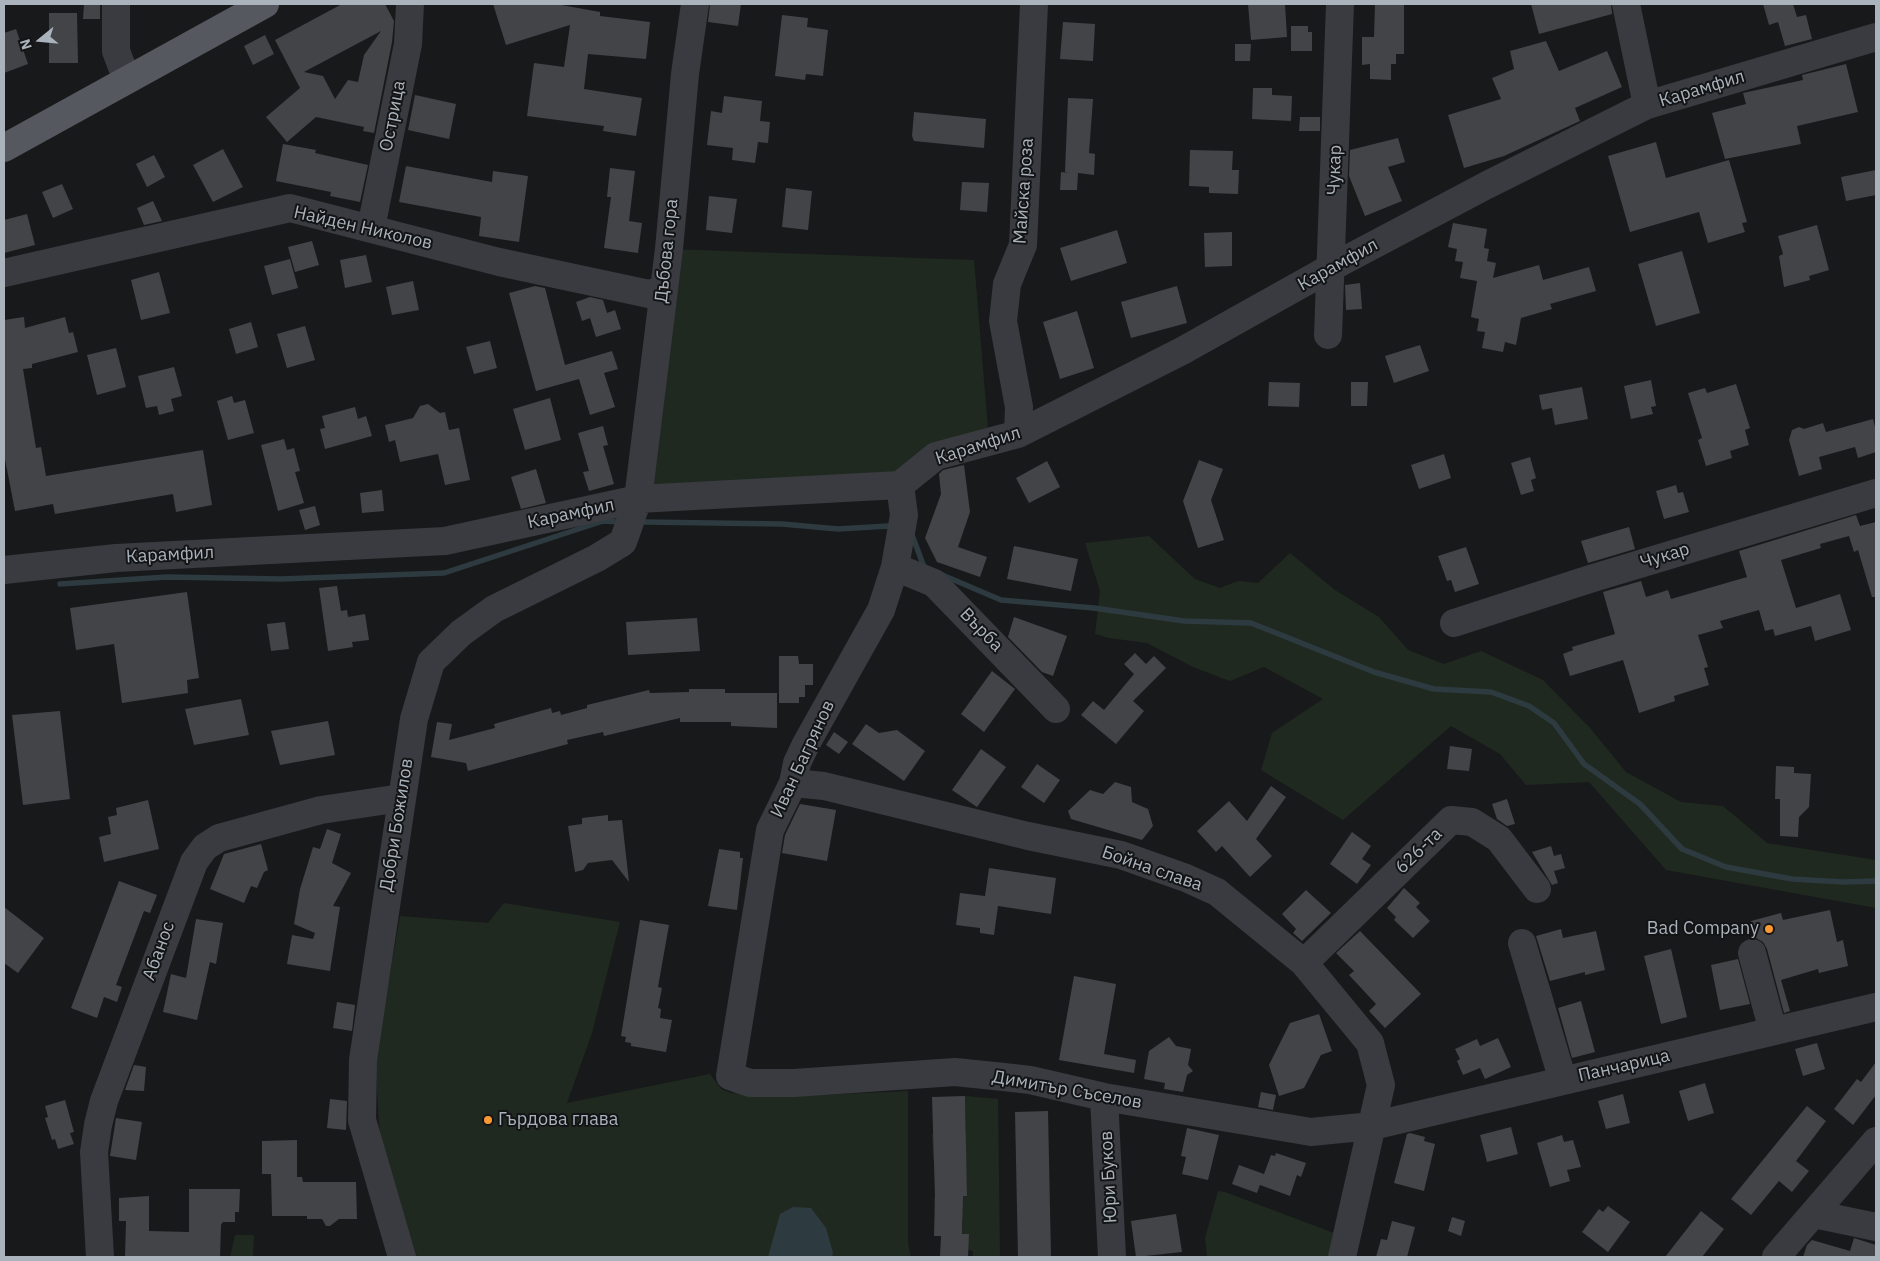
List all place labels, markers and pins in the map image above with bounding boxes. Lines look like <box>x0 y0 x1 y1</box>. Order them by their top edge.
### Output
place label: Bad Company <box>1647 918 1759 940</box>
marker: Bad Company <box>1763 923 1775 935</box>
place label: Гърдова глава <box>498 1109 618 1131</box>
marker: Гърдова глава <box>482 1114 494 1126</box>

